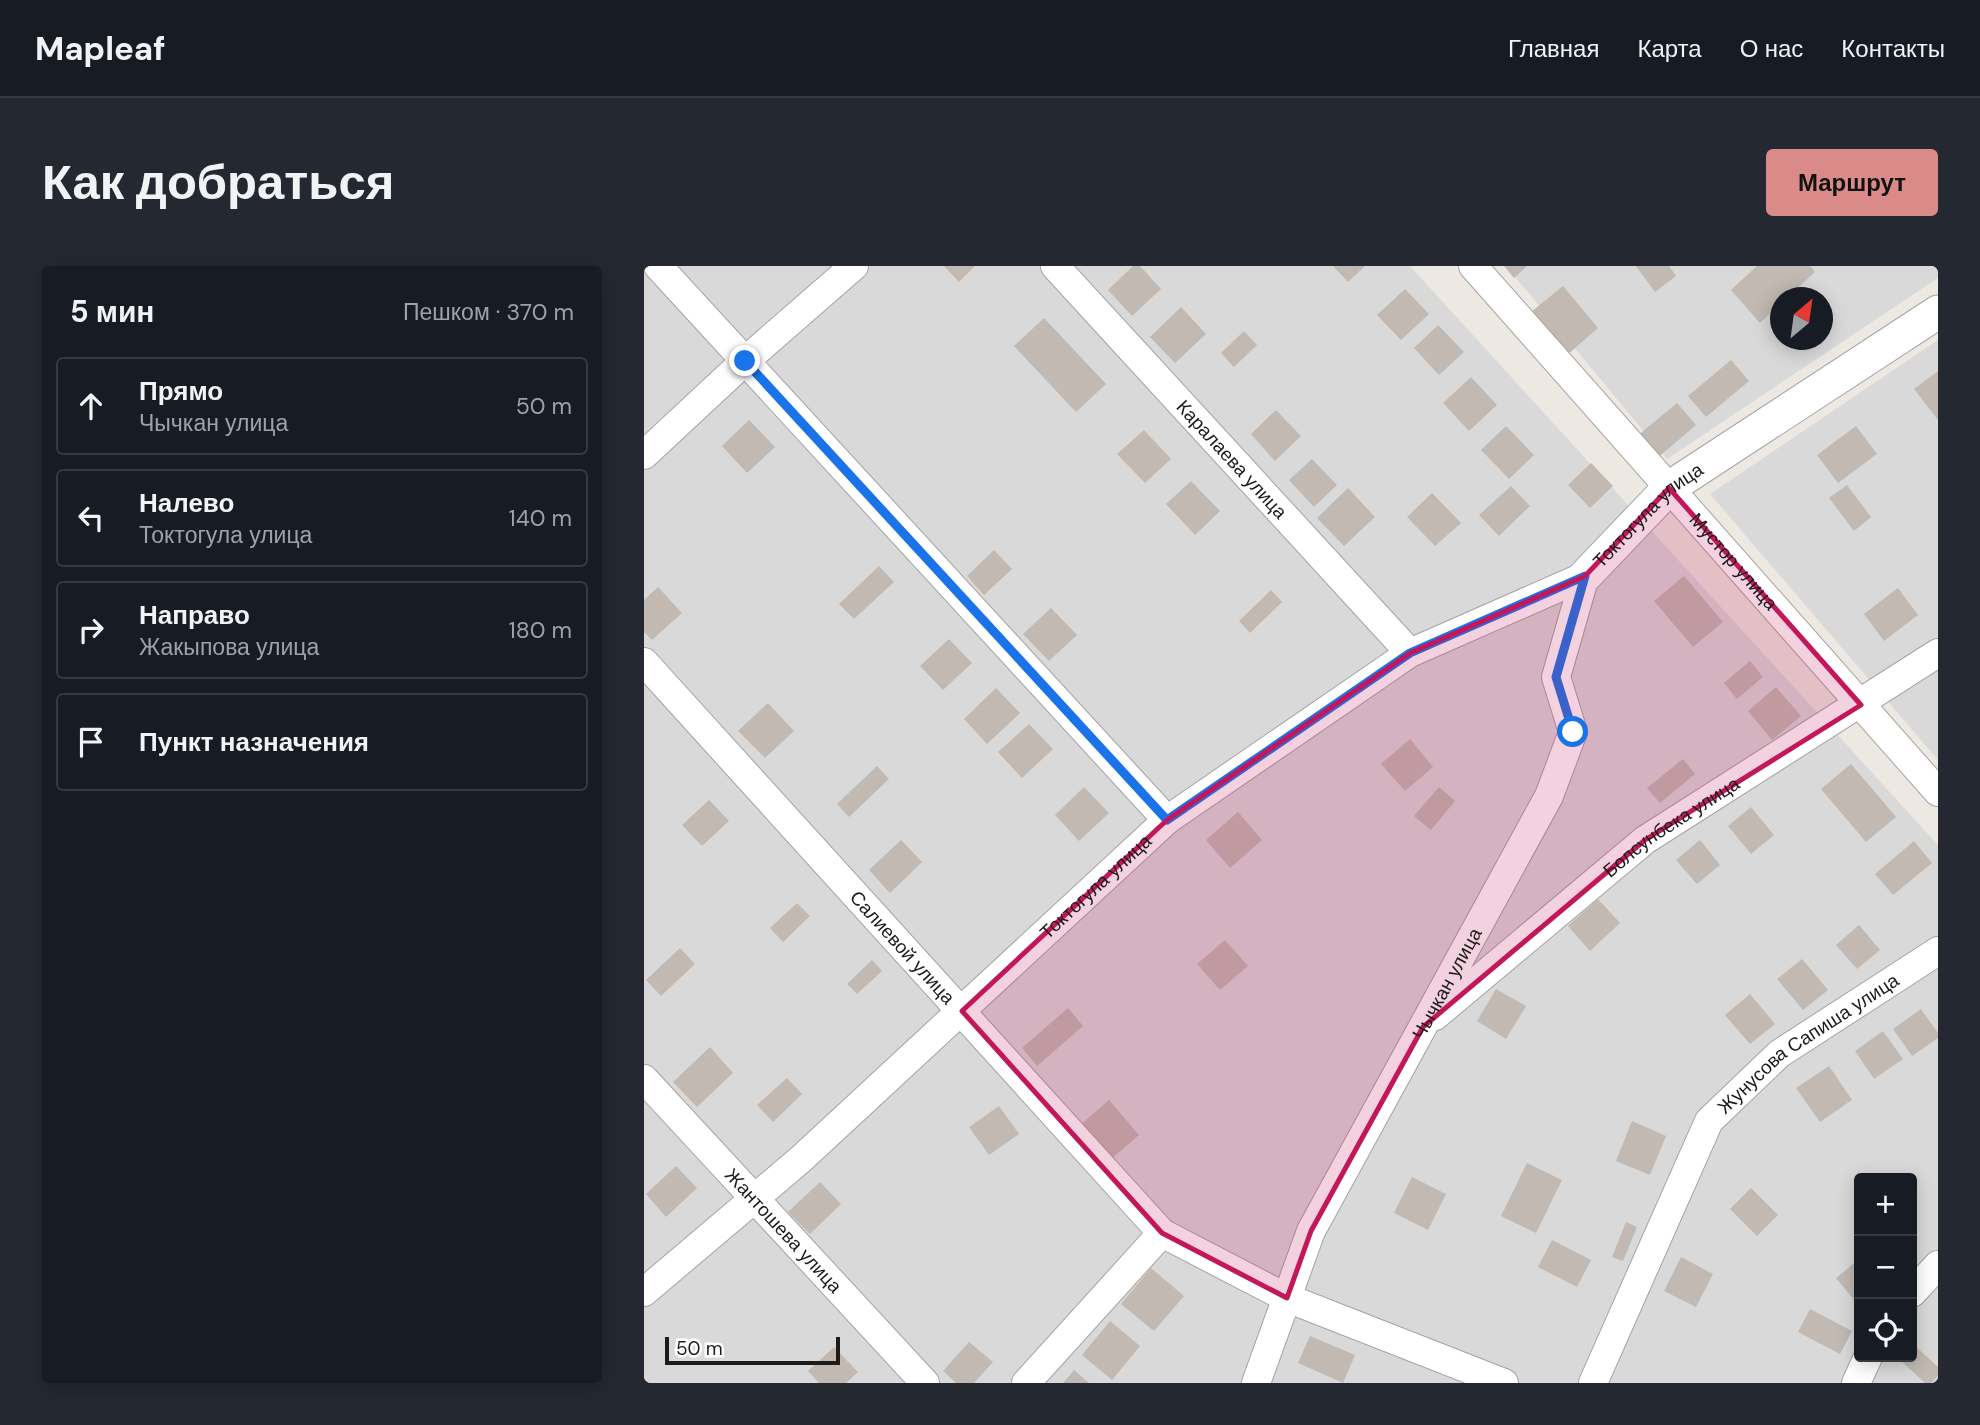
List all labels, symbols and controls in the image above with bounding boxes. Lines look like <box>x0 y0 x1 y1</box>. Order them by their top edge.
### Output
text: Mapleaf <box>35 27 165 70</box>
text: Главная <box>1508 33 1599 64</box>
text: Карта <box>1637 33 1702 64</box>
text: О нас <box>1740 33 1803 64</box>
text: Контакты <box>1841 33 1945 64</box>
button: Маршрут <box>1766 149 1938 216</box>
text: Как добраться <box>42 150 394 214</box>
north arrow <box>1770 287 1833 350</box>
text: 5 мин <box>70 292 154 331</box>
text: Пешком · 370 m <box>403 297 574 327</box>
route end <box>729 345 760 376</box>
text: Прямо <box>139 374 223 408</box>
icon: ahead <box>72 387 110 425</box>
text: 50 m <box>516 391 572 421</box>
street label: Каралаева улица <box>1171 395 1293 524</box>
text: Чычкан улица <box>139 408 288 438</box>
street label: Токтогула улица <box>1588 457 1708 573</box>
text: Налево <box>139 486 234 520</box>
icon: left <box>72 499 110 537</box>
text: 140 m <box>509 503 572 533</box>
street label: Мустор улица <box>1684 508 1784 616</box>
text: Токтогула улица <box>139 520 312 550</box>
text: Направо <box>139 598 250 632</box>
icon: right <box>72 611 110 649</box>
text: 180 m <box>508 615 572 645</box>
text: Жакыпова улица <box>139 632 319 662</box>
route start <box>1557 716 1588 747</box>
icon: arrive <box>72 723 110 761</box>
text: Пункт назначения <box>139 725 369 759</box>
street label: Болсунбека улица <box>1598 771 1745 883</box>
street label: Токтогула улица <box>1035 829 1157 945</box>
street label: Салиевой улица <box>844 885 961 1010</box>
street label: Чычкан улица <box>1406 923 1488 1044</box>
street label: Жунусова Сапиша улица <box>1712 968 1904 1119</box>
street label: Жантошева улица <box>719 1163 848 1299</box>
map controls <box>1854 1173 1917 1362</box>
button: + <box>1854 1173 1917 1236</box>
button: − <box>1854 1236 1917 1299</box>
button: locate <box>1854 1299 1917 1362</box>
scale bar <box>665 1334 840 1366</box>
text: 50 m <box>676 1336 723 1361</box>

